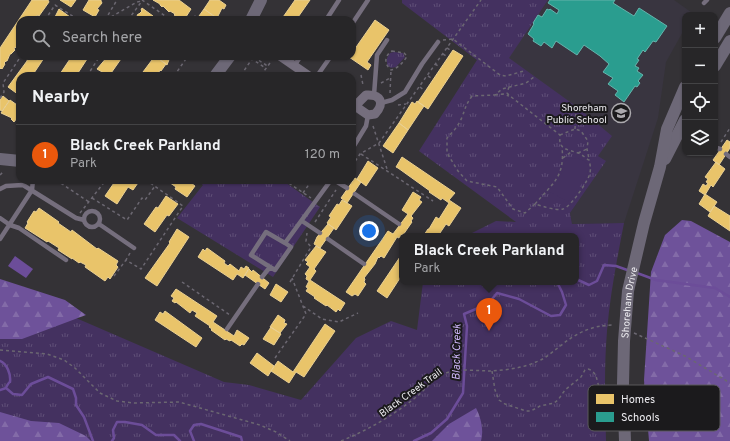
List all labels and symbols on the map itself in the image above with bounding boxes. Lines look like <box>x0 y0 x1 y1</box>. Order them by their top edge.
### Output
place label: Shoreham Public School <box>547 102 607 127</box>
school or university icon: Shoreham Public School <box>610 102 632 124</box>
your location <box>359 221 379 241</box>
street label: Shoreham Drive <box>619 266 641 339</box>
pin: 1 <box>476 298 502 331</box>
water label: Black Creek <box>450 323 464 380</box>
street label: Black Creek Trail <box>377 366 445 420</box>
legend <box>588 385 720 431</box>
text: Homes <box>621 393 655 407</box>
text: Schools <box>621 411 660 425</box>

